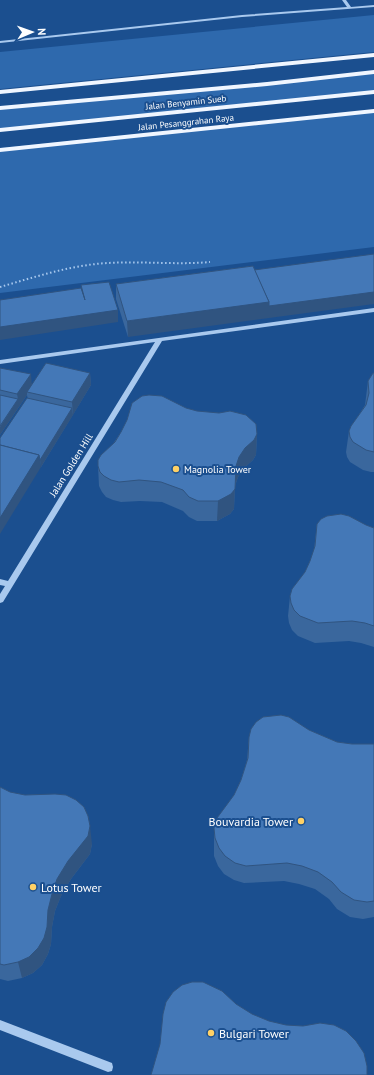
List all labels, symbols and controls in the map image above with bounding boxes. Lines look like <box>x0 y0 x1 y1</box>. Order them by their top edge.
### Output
north arrow <box>12 12 52 52</box>
text: N <box>35 28 49 36</box>
street label: Jalan Benyamin Sueb <box>144 92 227 112</box>
street label: Jalan Pesanggrahan Raya <box>137 111 234 133</box>
street label: Jalan Golden Hill <box>46 431 96 500</box>
place label: Magnolia Tower <box>184 463 252 476</box>
marker: Magnolia Tower <box>171 464 181 474</box>
place label: Bouvardia Tower <box>209 814 293 829</box>
marker: Bouvardia Tower <box>296 816 306 826</box>
place label: Lotus Tower <box>41 880 102 895</box>
marker: Lotus Tower <box>28 882 38 892</box>
place label: Bulgari Tower <box>219 1026 289 1041</box>
marker: Bulgari Tower <box>206 1028 216 1038</box>

